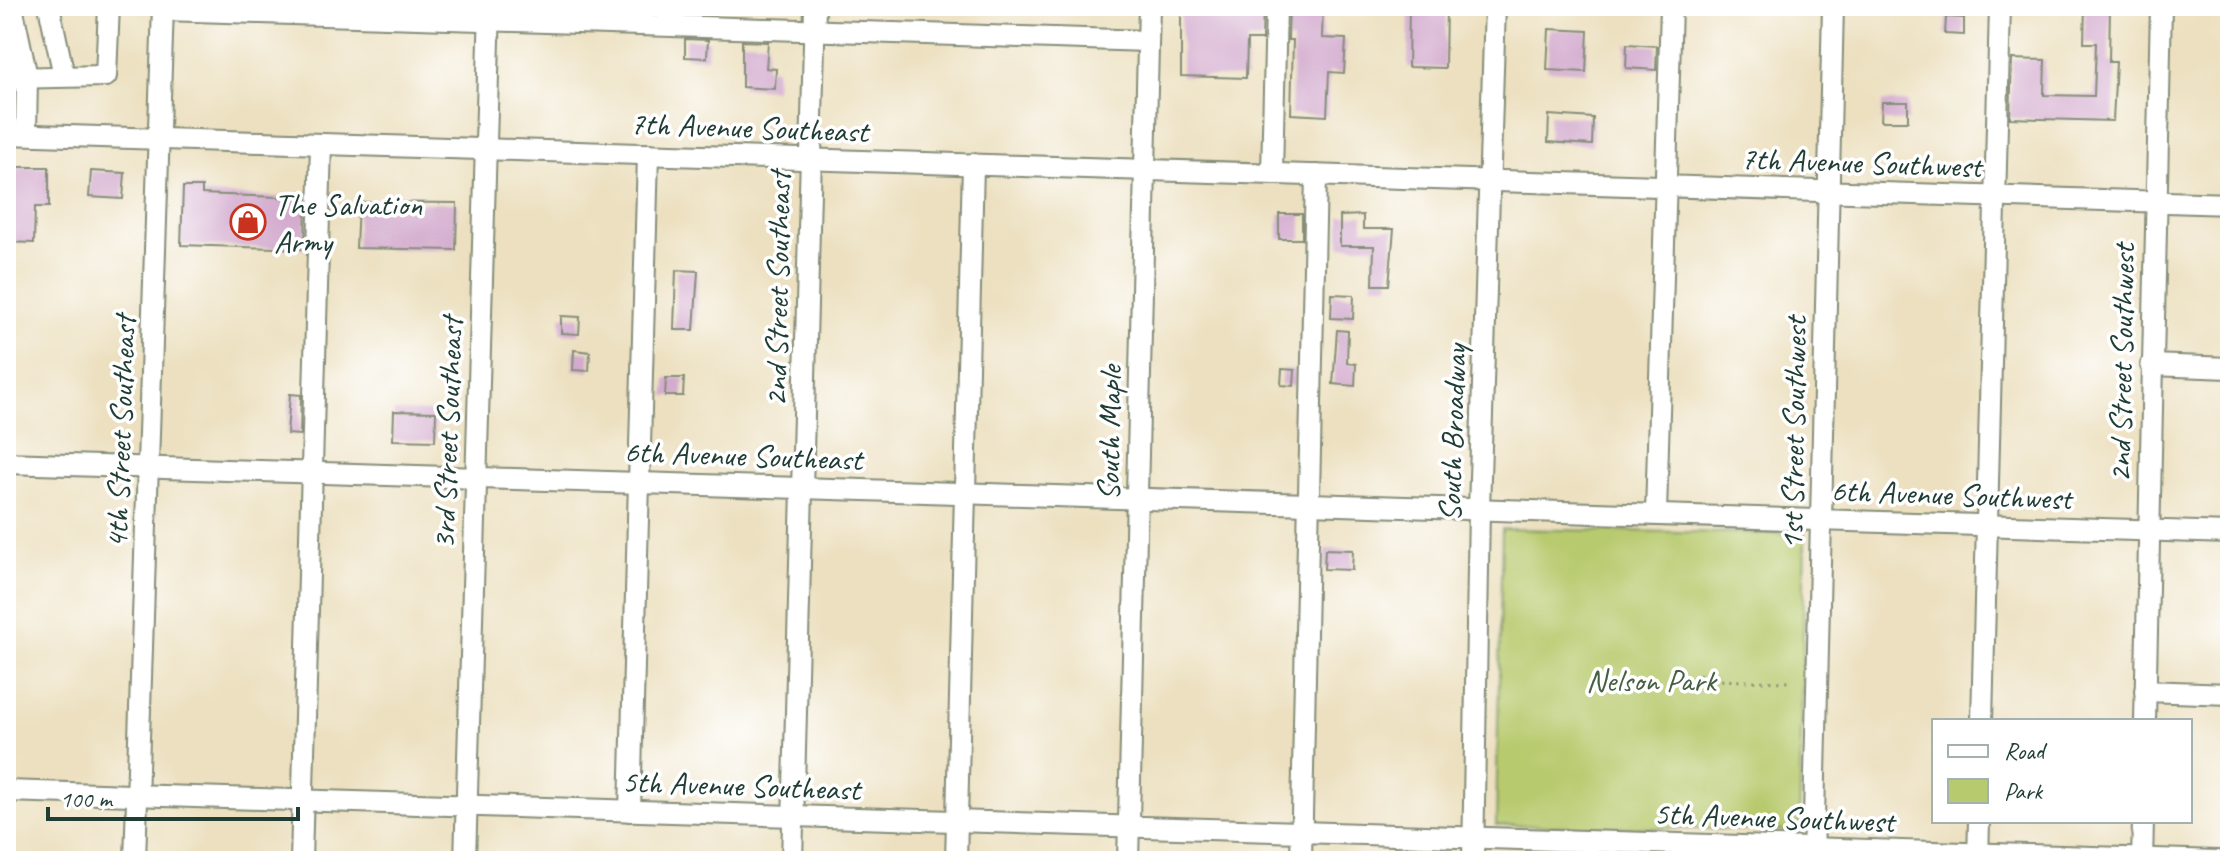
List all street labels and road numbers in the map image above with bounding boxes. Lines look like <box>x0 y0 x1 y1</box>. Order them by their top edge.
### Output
street label: 7th Avenue Southeast <box>629 103 872 152</box>
street label: 7th Avenue Southwest <box>1740 138 1985 187</box>
street label: 2nd Street Southeast <box>755 167 800 407</box>
street label: 2nd Street Southwest <box>2099 240 2144 483</box>
street label: 4th Street Southeast <box>96 310 145 549</box>
street label: 3rd Street Southeast <box>423 312 472 550</box>
street label: 1st Street Southwest <box>1771 313 1816 550</box>
street label: South Broadway <box>1429 341 1476 522</box>
street label: South Maple <box>1088 362 1131 501</box>
street label: 6th Avenue Southeast <box>623 431 866 480</box>
street label: 6th Avenue Southwest <box>1830 470 2075 519</box>
street label: 5th Avenue Southeast <box>621 761 864 810</box>
street label: 5th Avenue Southwest <box>1653 793 1898 842</box>

